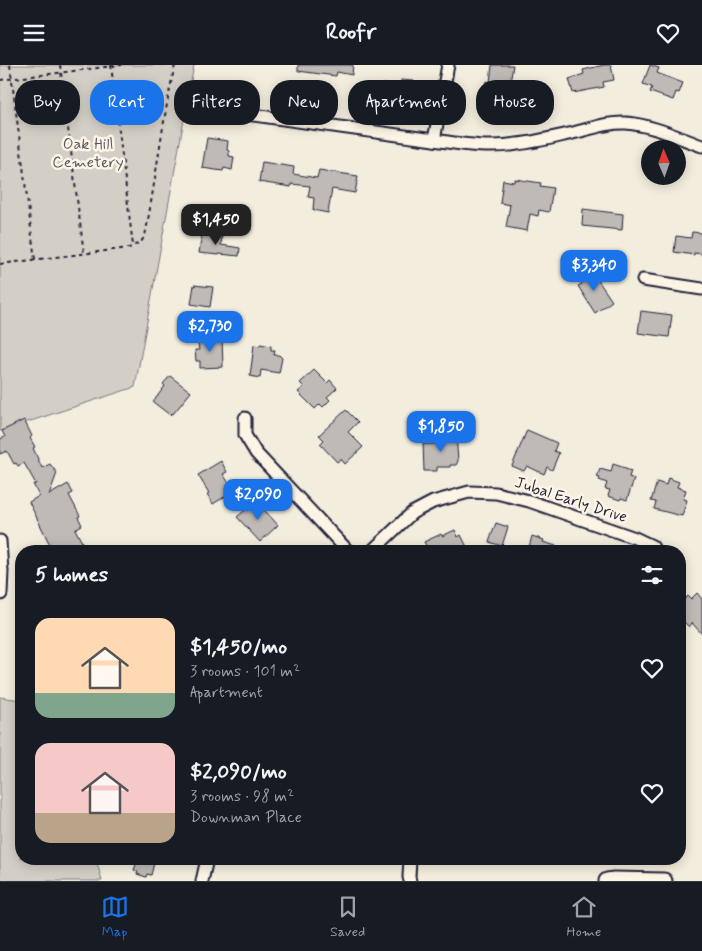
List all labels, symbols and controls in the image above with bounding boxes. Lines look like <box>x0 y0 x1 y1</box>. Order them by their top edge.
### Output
icon: menu <box>20 19 48 47</box>
text: Roofr <box>326 19 376 47</box>
icon: heart <box>654 19 682 47</box>
chip: Buy <box>15 80 80 125</box>
chip: Rent <box>90 80 164 125</box>
chip: Filters <box>174 80 260 125</box>
chip: New <box>270 80 338 125</box>
chip: Apartment <box>348 80 466 125</box>
chip: House <box>476 80 554 125</box>
park label: Oak Hill Cemetery <box>52 134 124 173</box>
north arrow <box>641 140 686 185</box>
map controls <box>641 140 686 185</box>
pin: $1,450 <box>175 203 257 246</box>
text: $1,450 <box>192 209 240 230</box>
pin: $3,340 <box>553 249 635 292</box>
text: $3,340 <box>571 255 617 276</box>
pin: $2,730 <box>169 311 251 353</box>
text: $2,730 <box>188 316 232 337</box>
pin: $1,850 <box>400 411 482 453</box>
text: $1,850 <box>418 416 464 437</box>
street label: Jubal Early Drive <box>512 472 630 528</box>
pin: $2,090 <box>217 479 299 521</box>
text: $2,090 <box>234 484 282 505</box>
text: 5 homes <box>35 561 108 589</box>
icon: filters <box>638 561 666 589</box>
text: $1,450/mo <box>190 633 287 661</box>
icon: home <box>75 638 135 698</box>
icon: heart <box>638 654 666 682</box>
text: 3 rooms · 101 m² <box>190 661 300 682</box>
text: Apartment <box>190 682 263 703</box>
text: $2,090/mo <box>190 758 287 786</box>
icon: home <box>75 763 135 823</box>
icon: heart <box>638 779 666 807</box>
text: 3 rooms · 98 m² <box>190 786 294 807</box>
text: Downman Place <box>190 807 302 828</box>
tab: Map <box>101 893 129 941</box>
tab: Saved <box>330 893 365 941</box>
tab: Home <box>567 893 601 941</box>

